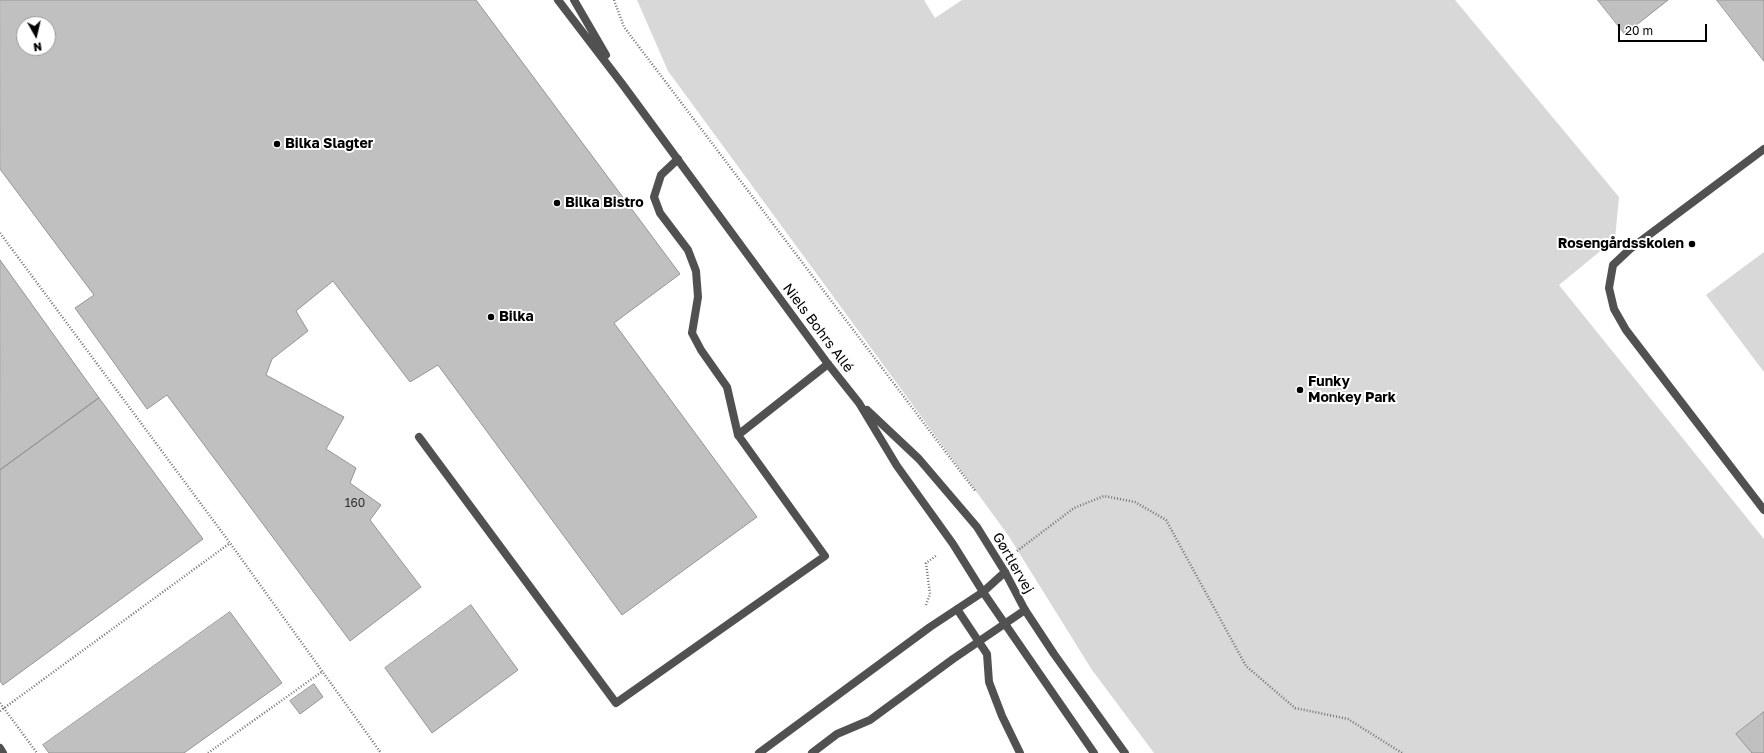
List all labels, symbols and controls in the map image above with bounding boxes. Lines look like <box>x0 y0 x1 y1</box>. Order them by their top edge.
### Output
north arrow <box>16 16 56 56</box>
scale bar <box>1620 16 1709 42</box>
text: 20 m <box>1625 23 1653 38</box>
text: N <box>33 40 43 54</box>
place label: Bilka Slagter <box>285 136 373 152</box>
marker: Bilka Slagter <box>272 139 282 149</box>
place label: Bilka Bistro <box>565 195 644 211</box>
marker: Bilka Bistro <box>552 198 562 208</box>
place label: Rosengårdsskolen <box>1558 236 1684 252</box>
marker: Rosengårdsskolen <box>1687 239 1697 249</box>
street label: Niels Bohrs Allé <box>779 280 857 376</box>
place label: Bilka <box>499 309 533 325</box>
marker: Bilka <box>486 312 496 322</box>
place label: Funky Monkey Park <box>1308 374 1396 406</box>
marker: Funky Monkey Park <box>1295 385 1305 395</box>
house number: 160 <box>345 496 365 510</box>
street label: Gørtlervej <box>989 530 1037 596</box>

